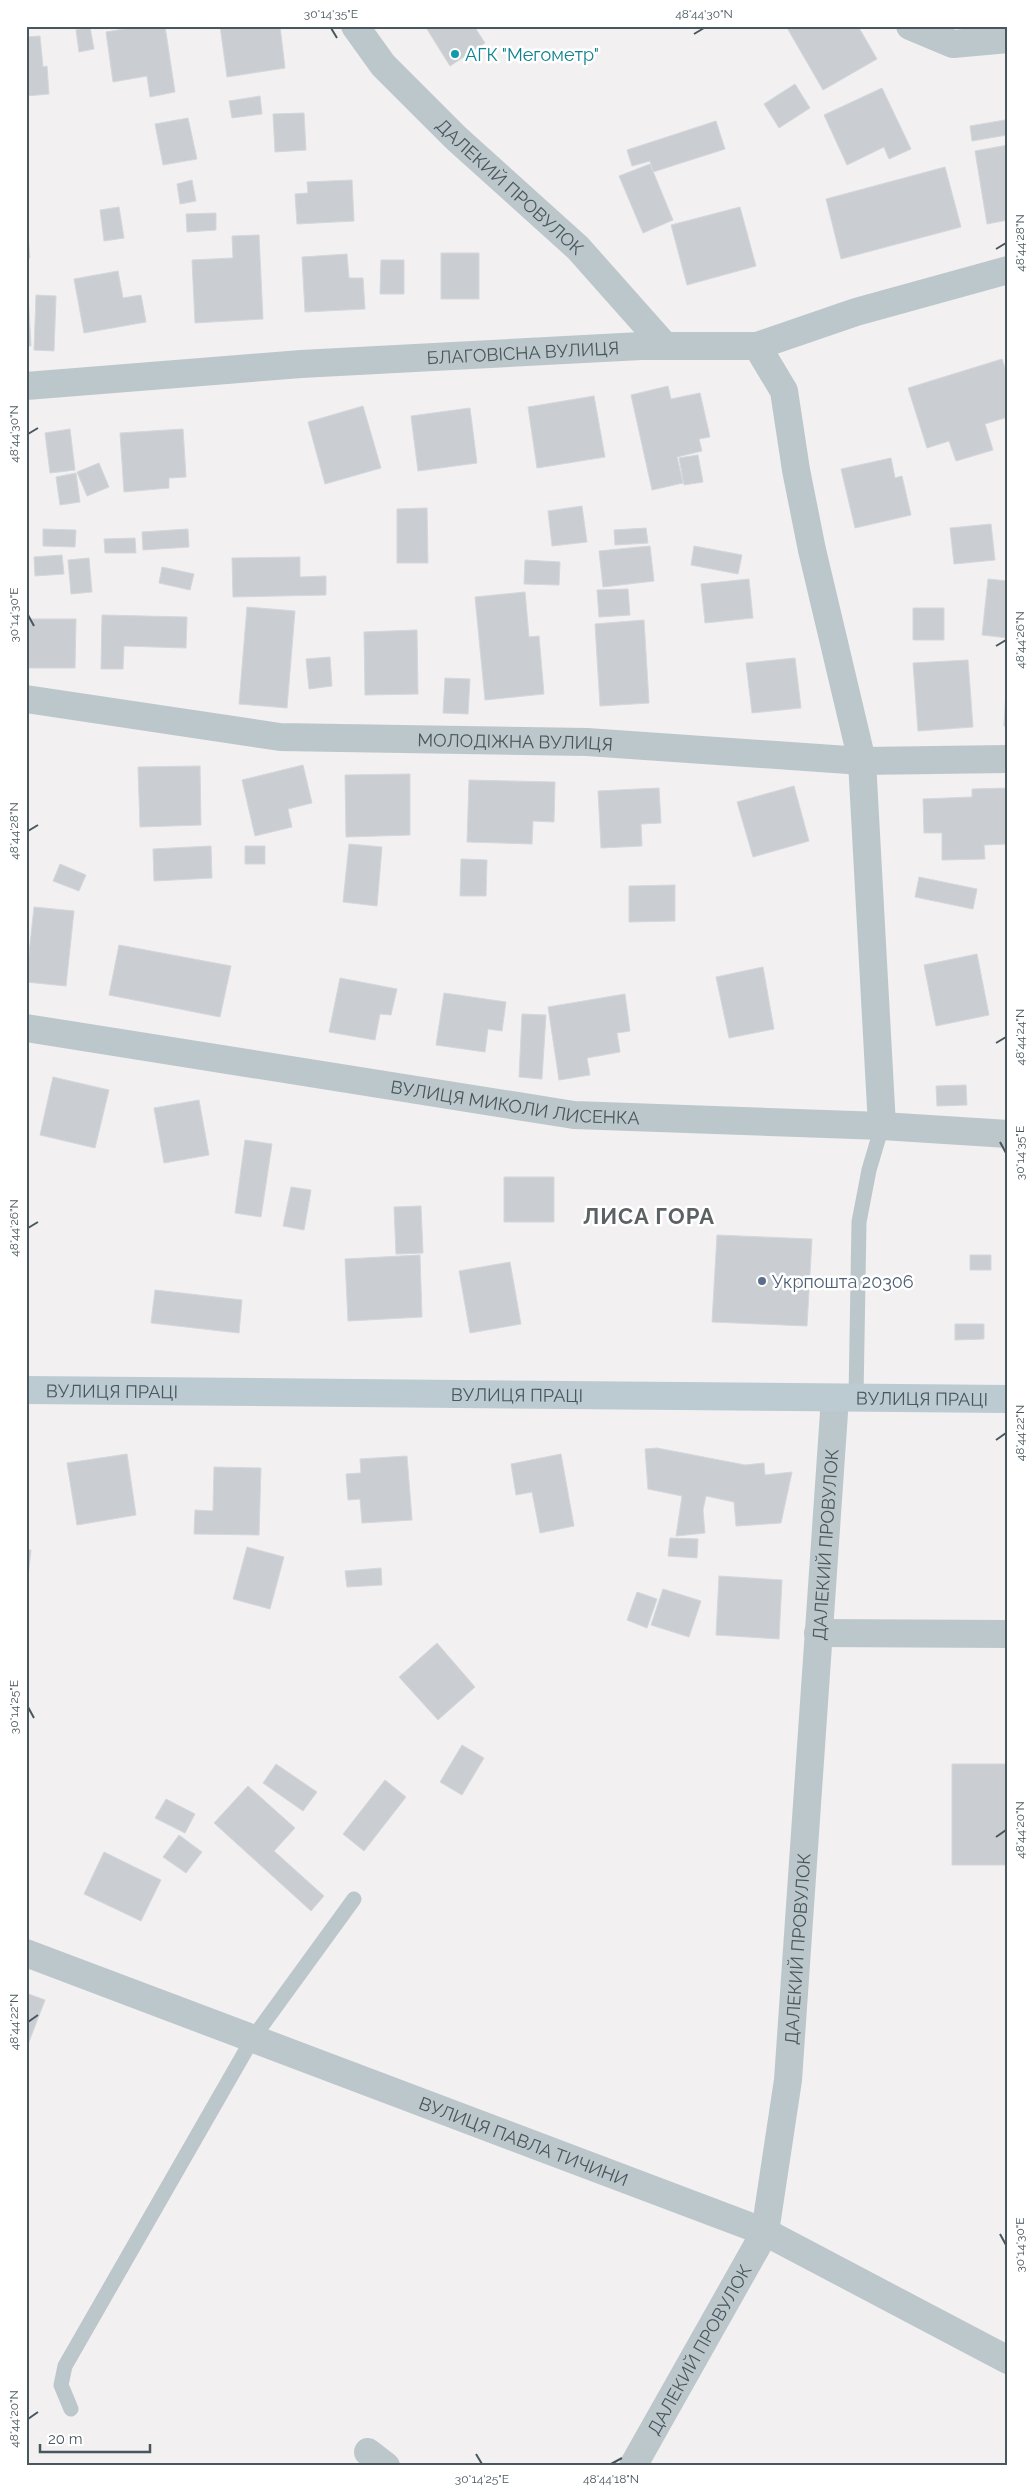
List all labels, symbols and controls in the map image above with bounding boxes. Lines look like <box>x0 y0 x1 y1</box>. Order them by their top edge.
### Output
text: 30°14'35"E <box>304 7 358 21</box>
text: 48°44'30"N <box>675 7 733 21</box>
place label: АГК "Мегометр" <box>465 44 599 65</box>
marker: АГК "Мегометр" <box>449 48 461 60</box>
street label: ДАЛЕКИЙ ПРОВУЛОК <box>432 114 588 259</box>
text: 48°44'28"N <box>1013 214 1027 272</box>
street label: БЛАГОВІСНА ВУЛИЦЯ <box>426 337 620 368</box>
text: 48°44'30"N <box>7 405 21 463</box>
text: 30°14'30"E <box>7 587 21 643</box>
text: 48°44'26"N <box>1013 611 1027 669</box>
street label: МОЛОДІЖНА ВУЛИЦЯ <box>417 729 614 754</box>
text: 48°44'28"N <box>7 802 21 860</box>
text: 48°44'24"N <box>1013 1009 1027 1065</box>
street label: ВУЛИЦЯ МИКОЛИ ЛИСЕНКА <box>389 1076 640 1128</box>
text: 30°14'35"E <box>1013 1126 1027 1180</box>
text: 48°44'26"N <box>7 1199 21 1257</box>
district label: ЛИСА ГОРА <box>583 1203 715 1229</box>
place label: Укрпошта 20306 <box>772 1271 914 1292</box>
marker: Укрпошта 20306 <box>756 1275 768 1287</box>
street label: ВУЛИЦЯ ПРАЦІ <box>46 1380 178 1402</box>
street label: ВУЛИЦЯ ПРАЦІ <box>451 1383 583 1406</box>
street label: ВУЛИЦЯ ПРАЦІ <box>856 1387 988 1409</box>
text: 48°44'22"N <box>1013 1405 1027 1461</box>
street label: ДАЛЕКИЙ ПРОВУЛОК <box>808 1448 842 1641</box>
text: 30°14'25"E <box>7 1680 21 1734</box>
text: 48°44'20"N <box>1013 1801 1027 1859</box>
street label: ДАЛЕКИЙ ПРОВУЛОК <box>780 1852 814 2045</box>
text: 48°44'22"N <box>7 1994 21 2050</box>
street label: ВУЛИЦЯ ПАВЛА ТИЧИНИ <box>416 2092 631 2190</box>
text: 30°14'30"E <box>1013 2217 1027 2273</box>
street label: ДАЛЕКИЙ ПРОВУЛОК <box>643 2261 755 2438</box>
text: 48°44'20"N <box>7 2390 21 2448</box>
scale bar <box>40 2422 150 2454</box>
text: 20 m <box>48 2430 83 2448</box>
text: 30°14'25"E <box>455 2472 509 2486</box>
text: 48°44'18"N <box>583 2472 639 2486</box>

